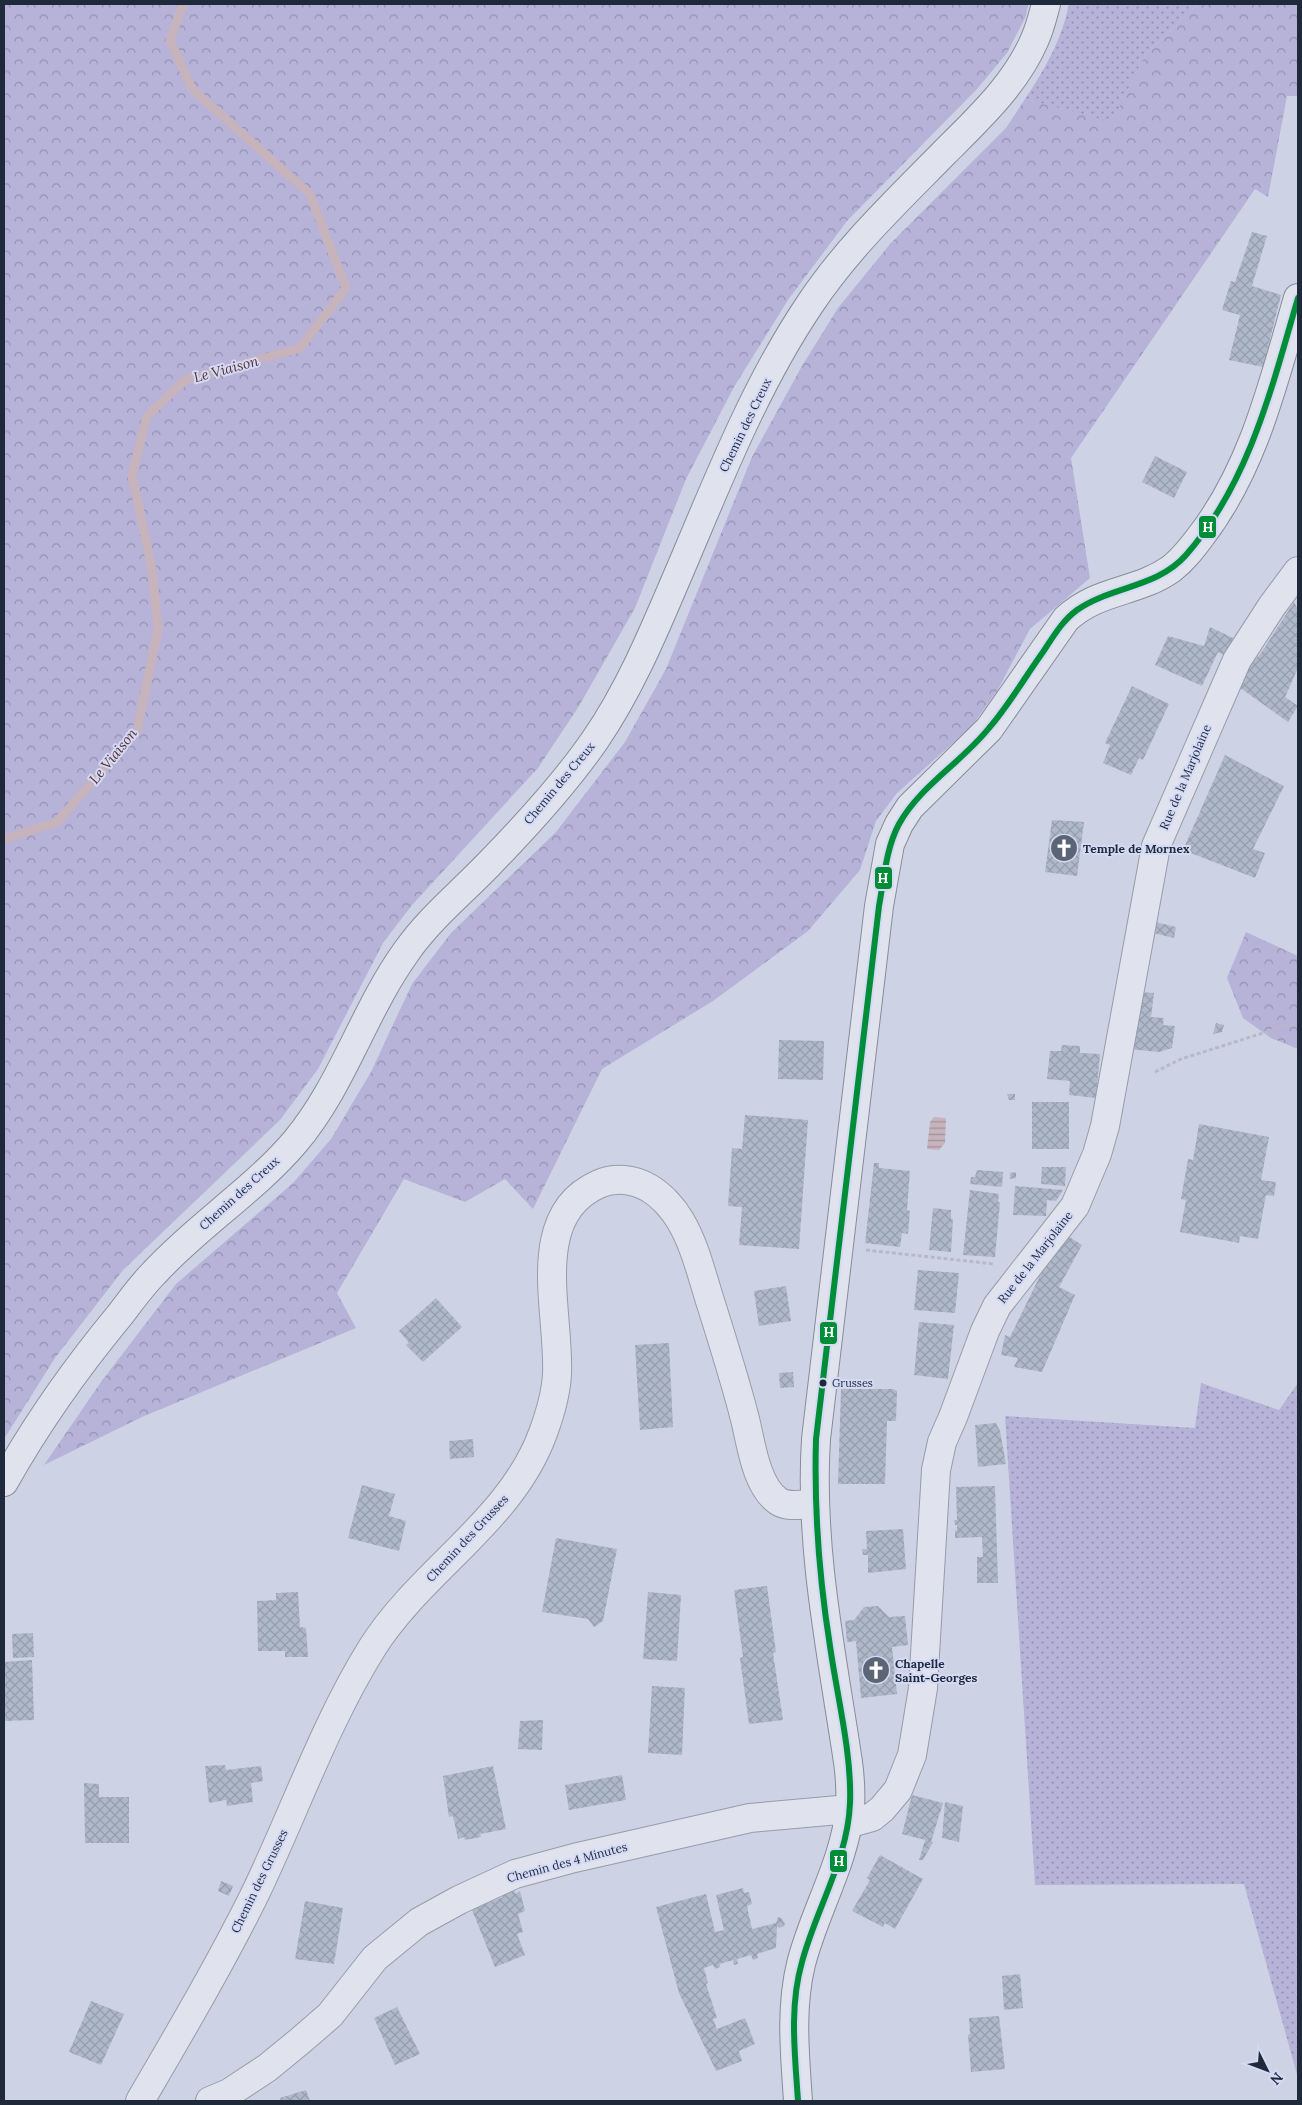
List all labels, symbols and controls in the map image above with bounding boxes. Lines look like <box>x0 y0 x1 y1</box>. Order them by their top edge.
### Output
water label: Le Viaison <box>192 352 261 386</box>
street label: Chemin des Creux <box>716 375 774 474</box>
line badge: H <box>1198 515 1217 539</box>
text: H <box>1202 518 1214 536</box>
street label: Rue de la Marjolaine <box>1156 722 1214 832</box>
water label: Le Viaison <box>85 724 141 787</box>
street label: Chemin des Creux <box>520 738 598 827</box>
church icon: Temple de Mornex <box>1049 833 1079 863</box>
place label: Temple de Mornex <box>1083 841 1190 856</box>
line badge: H <box>874 866 893 890</box>
text: H <box>877 869 889 887</box>
street label: Chemin des Creux <box>196 1153 283 1233</box>
street label: Rue de la Marjolaine <box>994 1207 1076 1306</box>
line badge: H <box>819 1321 838 1345</box>
text: H <box>823 1323 835 1341</box>
place label: Grusses <box>832 1376 873 1390</box>
marker: Grusses <box>818 1378 828 1388</box>
street label: Chemin des Grusses <box>423 1491 512 1585</box>
church icon: Chapelle Saint-Georges <box>861 1655 891 1685</box>
place label: Chapelle Saint-Georges <box>895 1656 978 1685</box>
street label: Chemin des Grusses <box>227 1826 291 1935</box>
street label: Chemin des 4 Minutes <box>505 1839 629 1885</box>
line badge: H <box>829 1849 848 1873</box>
text: H <box>833 1852 845 1870</box>
north arrow <box>1242 2045 1292 2095</box>
text: N <box>1266 2069 1287 2089</box>

